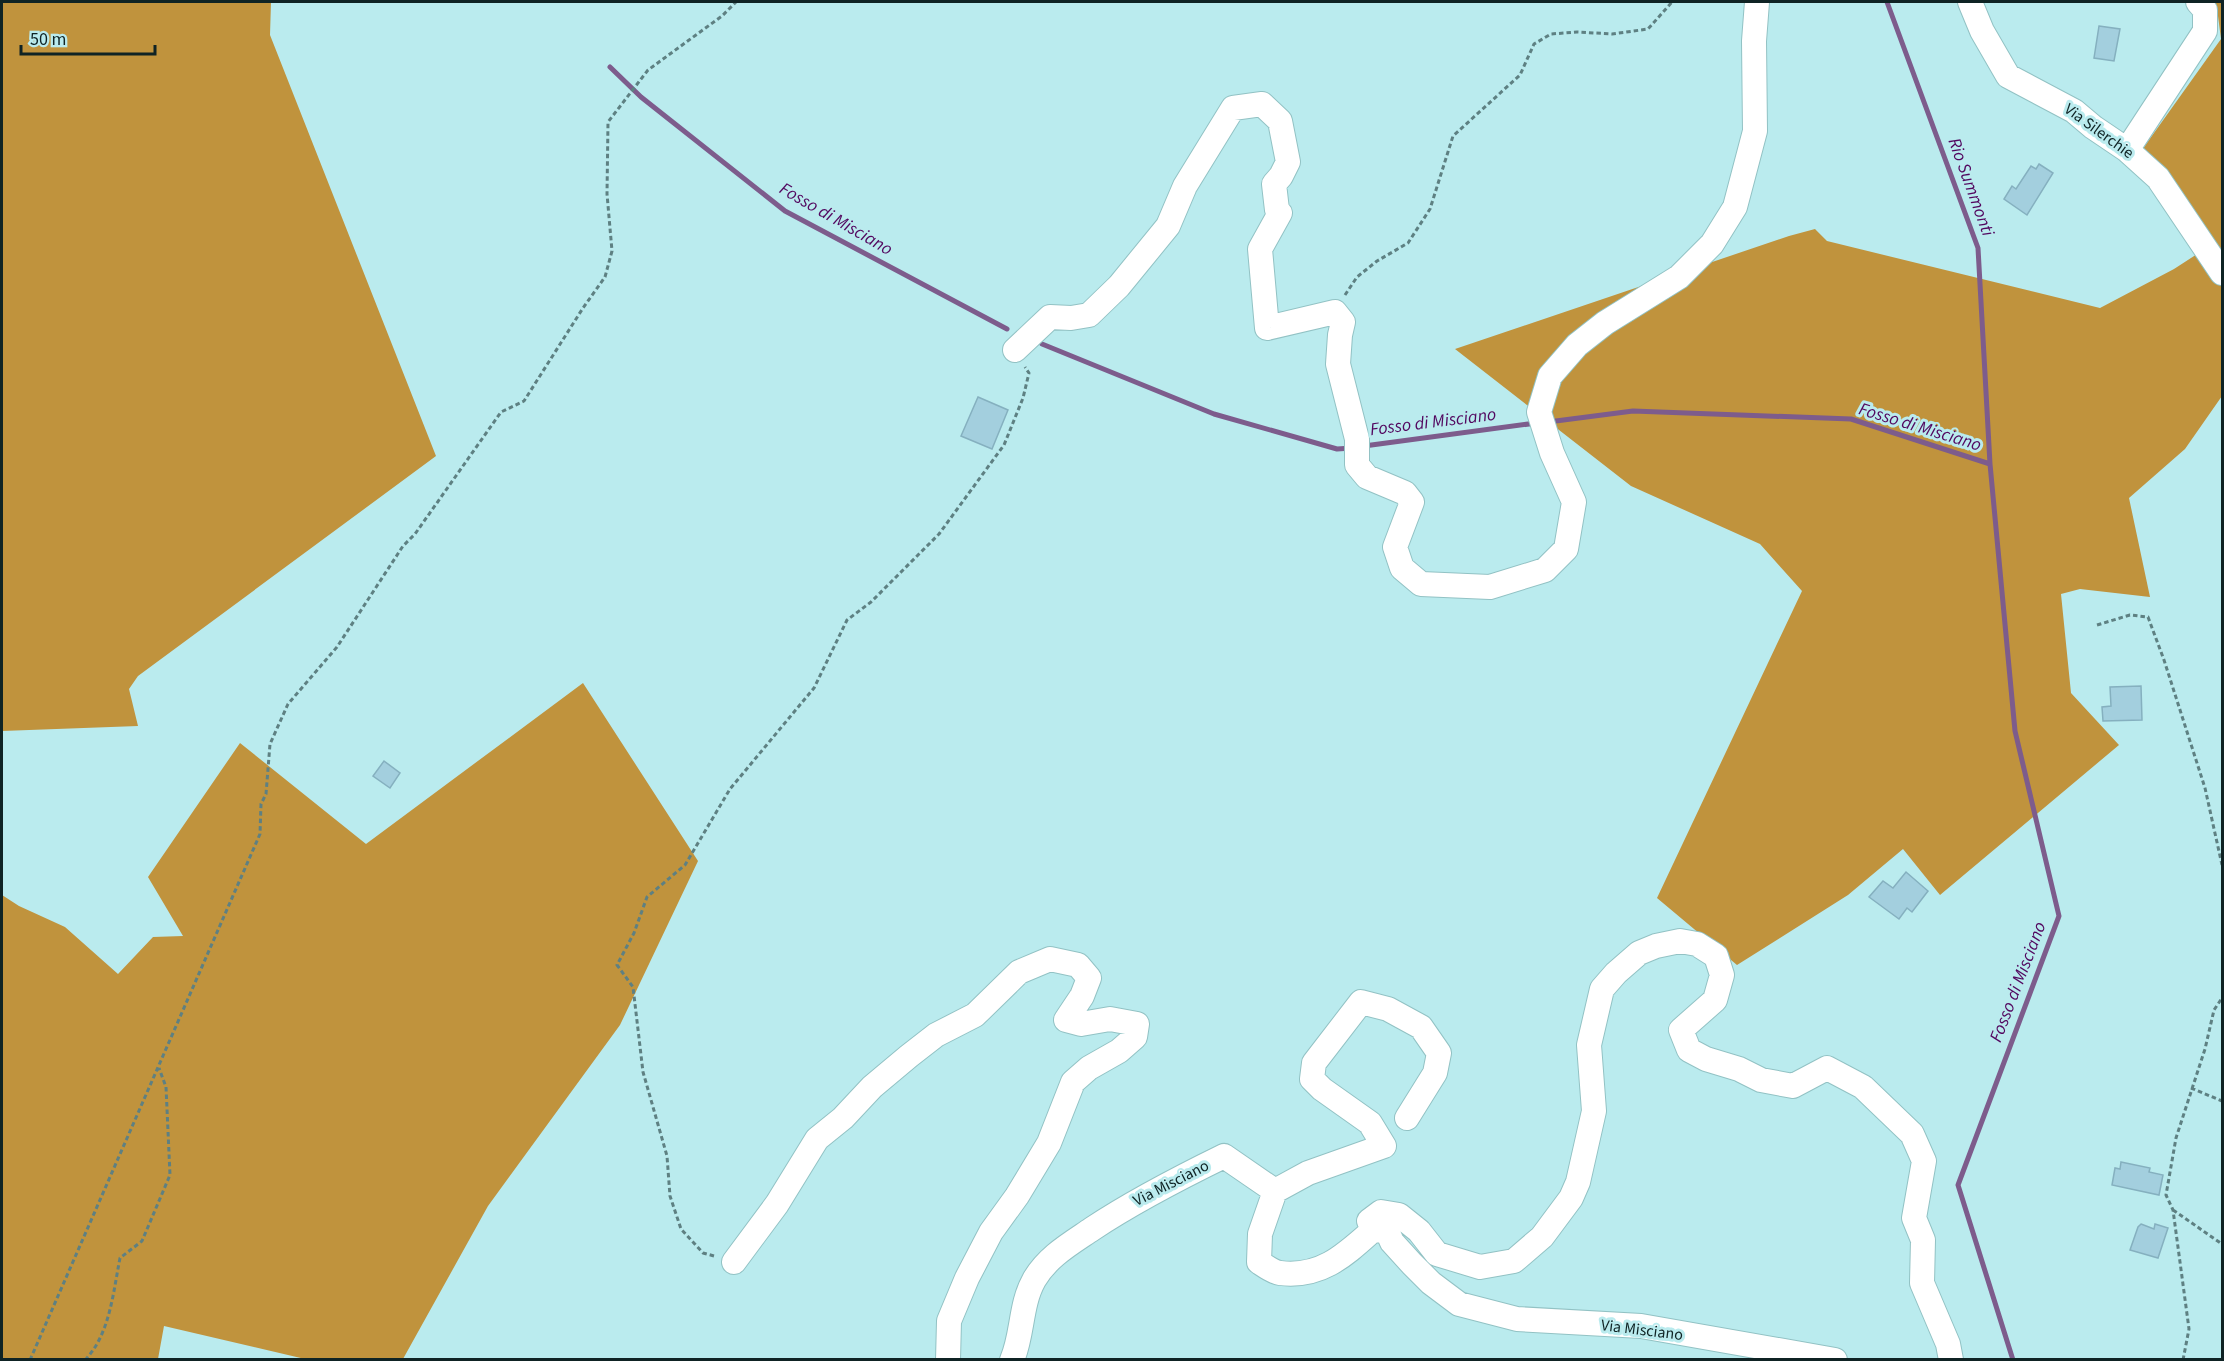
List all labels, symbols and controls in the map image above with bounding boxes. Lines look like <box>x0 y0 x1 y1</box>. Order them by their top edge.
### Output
scale bar <box>21 18 154 56</box>
text: 50 m <box>30 27 66 52</box>
street label: Via Silerchie <box>2060 98 2138 164</box>
water label: Rio Summonti <box>1942 134 2001 240</box>
water label: Fosso di Misciano <box>775 176 897 262</box>
water label: Fosso di Misciano <box>1856 396 1984 458</box>
water label: Fosso di Misciano <box>1368 402 1498 442</box>
water label: Fosso di Misciano <box>1984 918 2052 1046</box>
street label: Via Misciano <box>1129 1154 1213 1212</box>
street label: Via Misciano <box>1600 1314 1684 1346</box>

